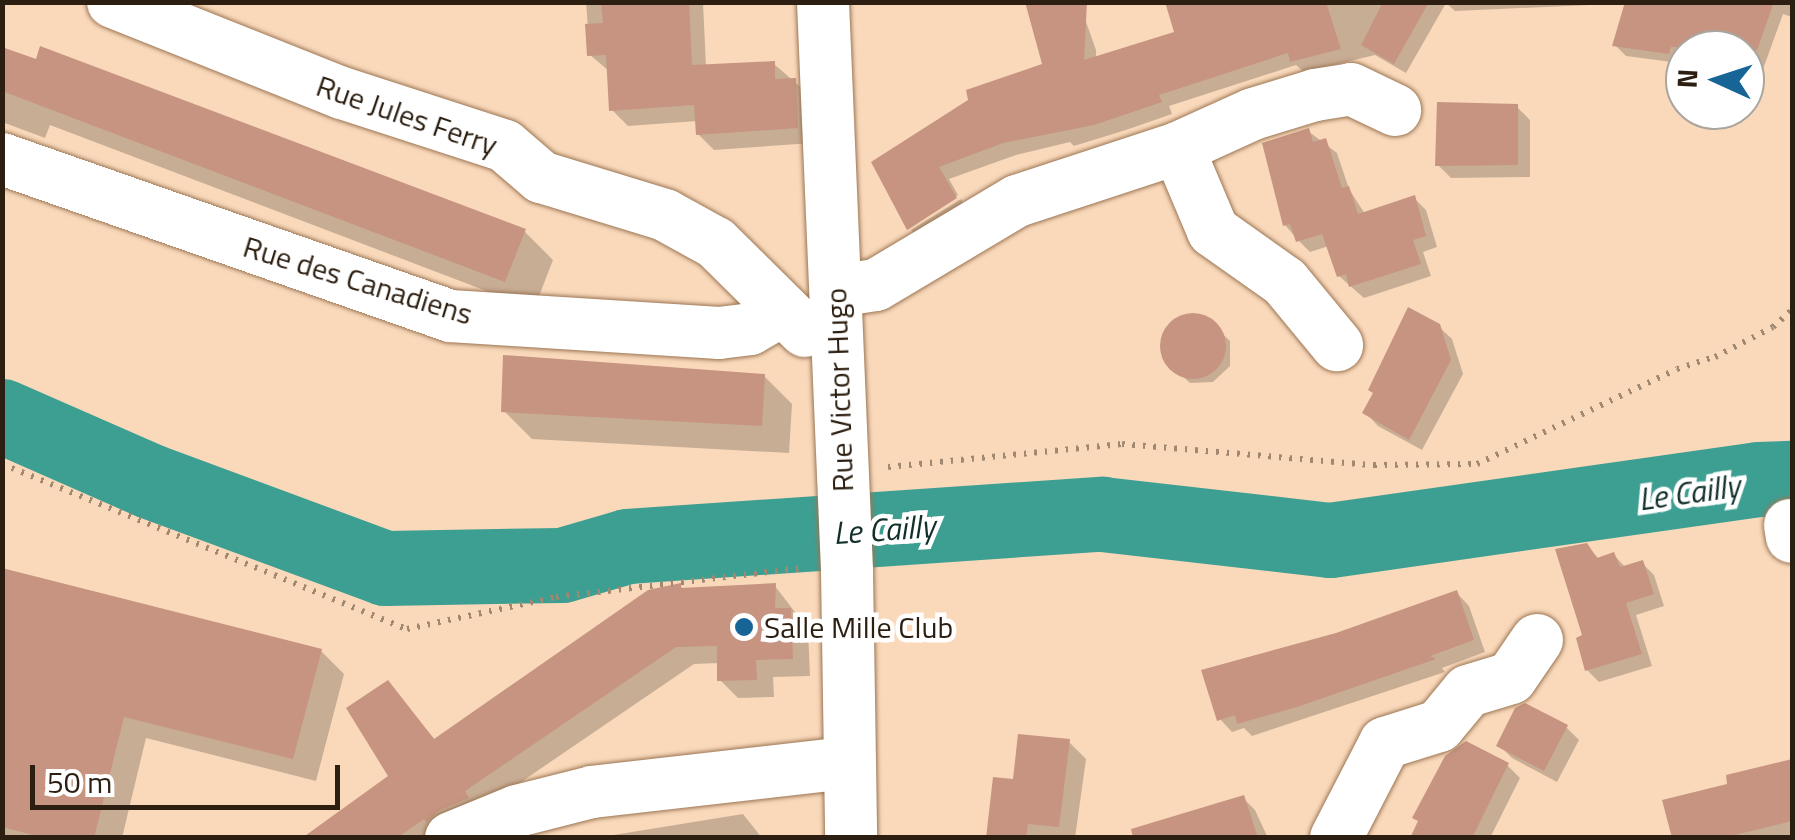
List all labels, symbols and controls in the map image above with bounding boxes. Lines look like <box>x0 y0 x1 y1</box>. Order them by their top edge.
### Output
north arrow <box>1665 30 1765 130</box>
street label: Rue Jules Ferry <box>312 67 502 163</box>
text: N <box>1665 68 1709 89</box>
street label: Rue des Canadiens <box>239 228 477 332</box>
street label: Rue Victor Hugo <box>817 287 861 493</box>
water label: Le Cailly <box>1636 466 1742 518</box>
water label: Le Cailly <box>832 506 936 552</box>
place label: Salle Mille Club <box>764 609 953 645</box>
marker: Salle Mille Club <box>733 616 755 638</box>
scale bar <box>35 745 345 807</box>
text: 50 m <box>47 759 112 805</box>

